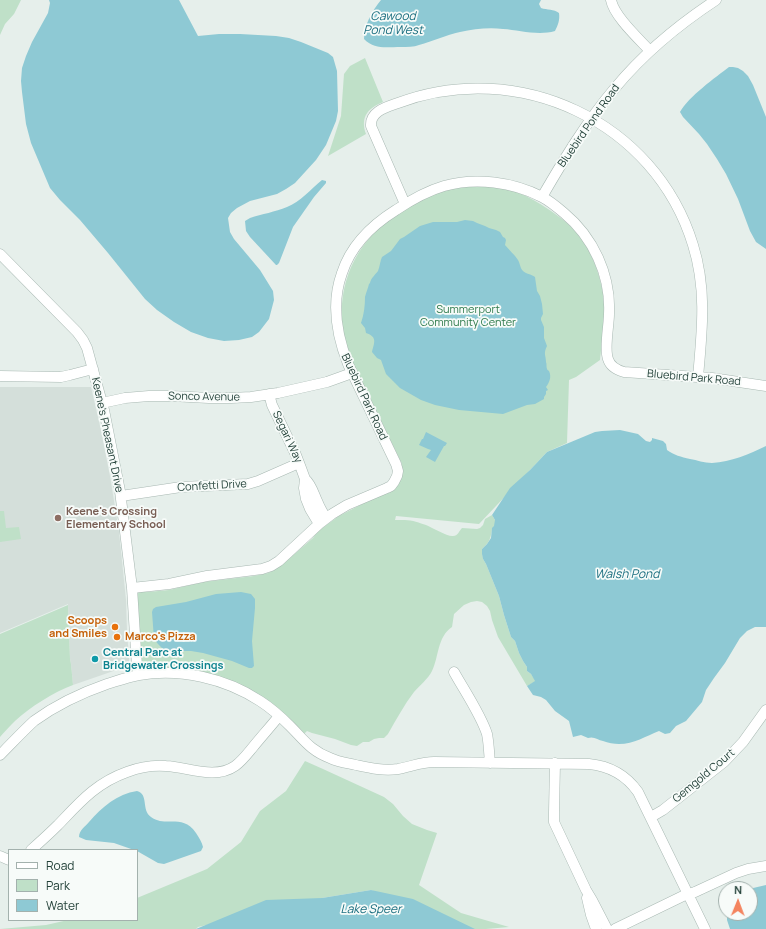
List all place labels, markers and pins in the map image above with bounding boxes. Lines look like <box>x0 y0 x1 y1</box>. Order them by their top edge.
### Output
place label: Keene's Crossing Elementary School <box>66 505 166 531</box>
marker: Keene's Crossing Elementary School <box>53 513 63 523</box>
place label: Scoops and Smiles <box>49 614 107 640</box>
marker: Scoops and Smiles <box>110 622 120 632</box>
place label: Marco's Pizza <box>125 630 196 644</box>
marker: Marco's Pizza <box>112 632 122 642</box>
place label: Central Parc at Bridgewater Crossings <box>103 646 224 672</box>
marker: Central Parc at Bridgewater Crossings <box>90 654 100 664</box>

